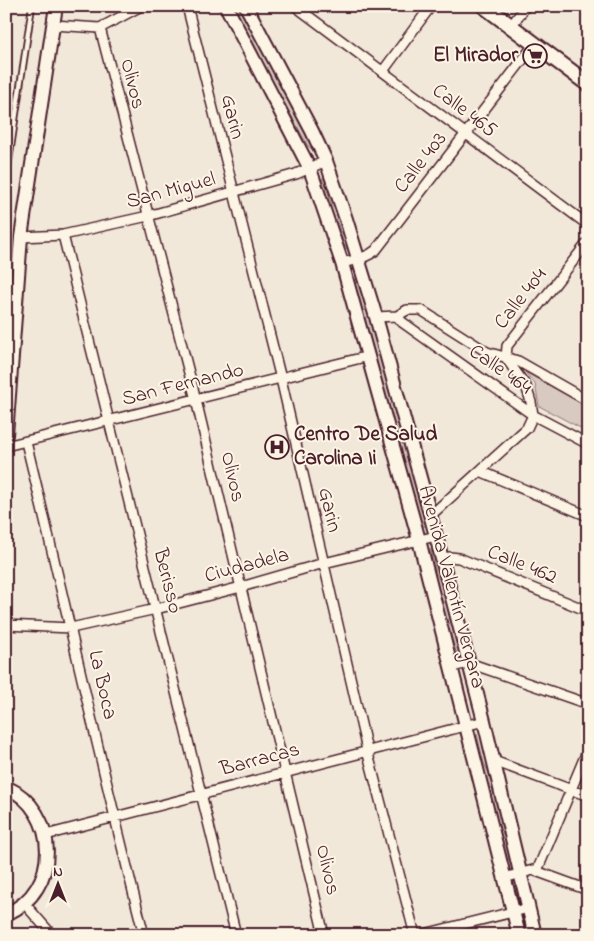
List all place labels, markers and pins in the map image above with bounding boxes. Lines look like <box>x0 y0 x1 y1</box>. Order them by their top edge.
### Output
place label: El Mirador <box>433 41 518 71</box>
supermarket icon: El Mirador <box>522 43 548 69</box>
place label: Centro De Salud Carolina Ii <box>294 420 437 474</box>
hospital icon: Centro De Salud Carolina Ii <box>264 434 290 460</box>

